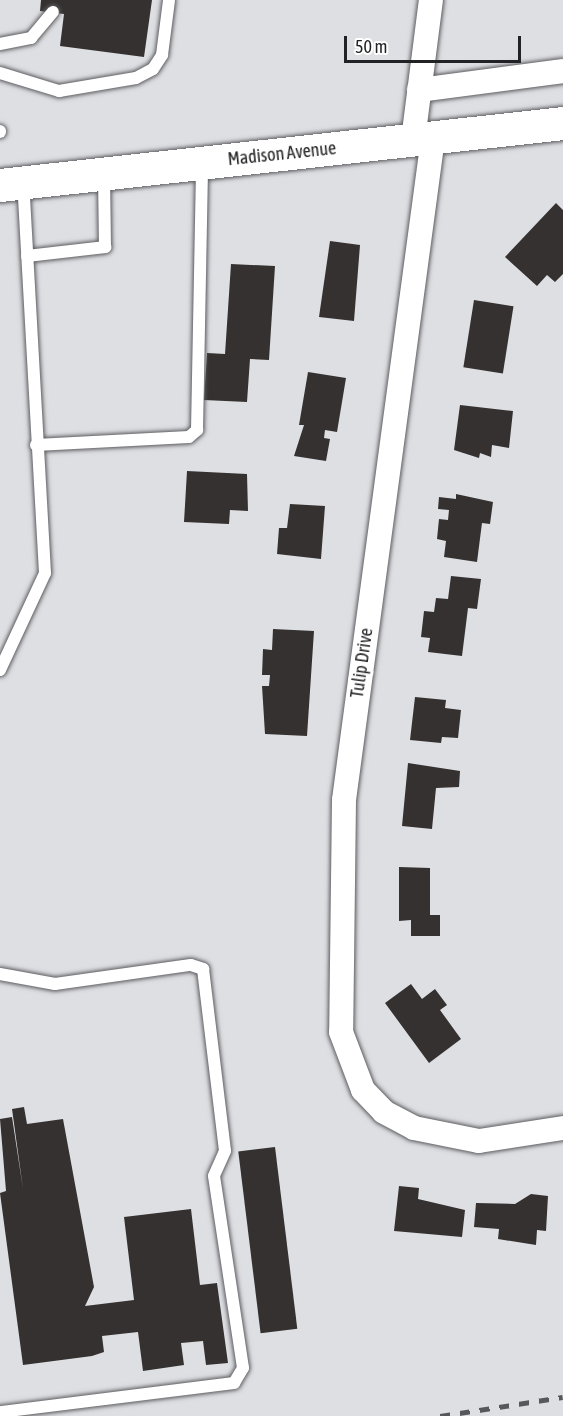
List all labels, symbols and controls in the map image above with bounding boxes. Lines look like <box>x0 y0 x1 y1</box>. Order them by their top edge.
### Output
scale bar <box>347 24 524 62</box>
text: 50 m <box>355 36 387 57</box>
street label: Madison Avenue <box>227 138 337 170</box>
street label: Tulip Drive <box>346 627 378 699</box>

